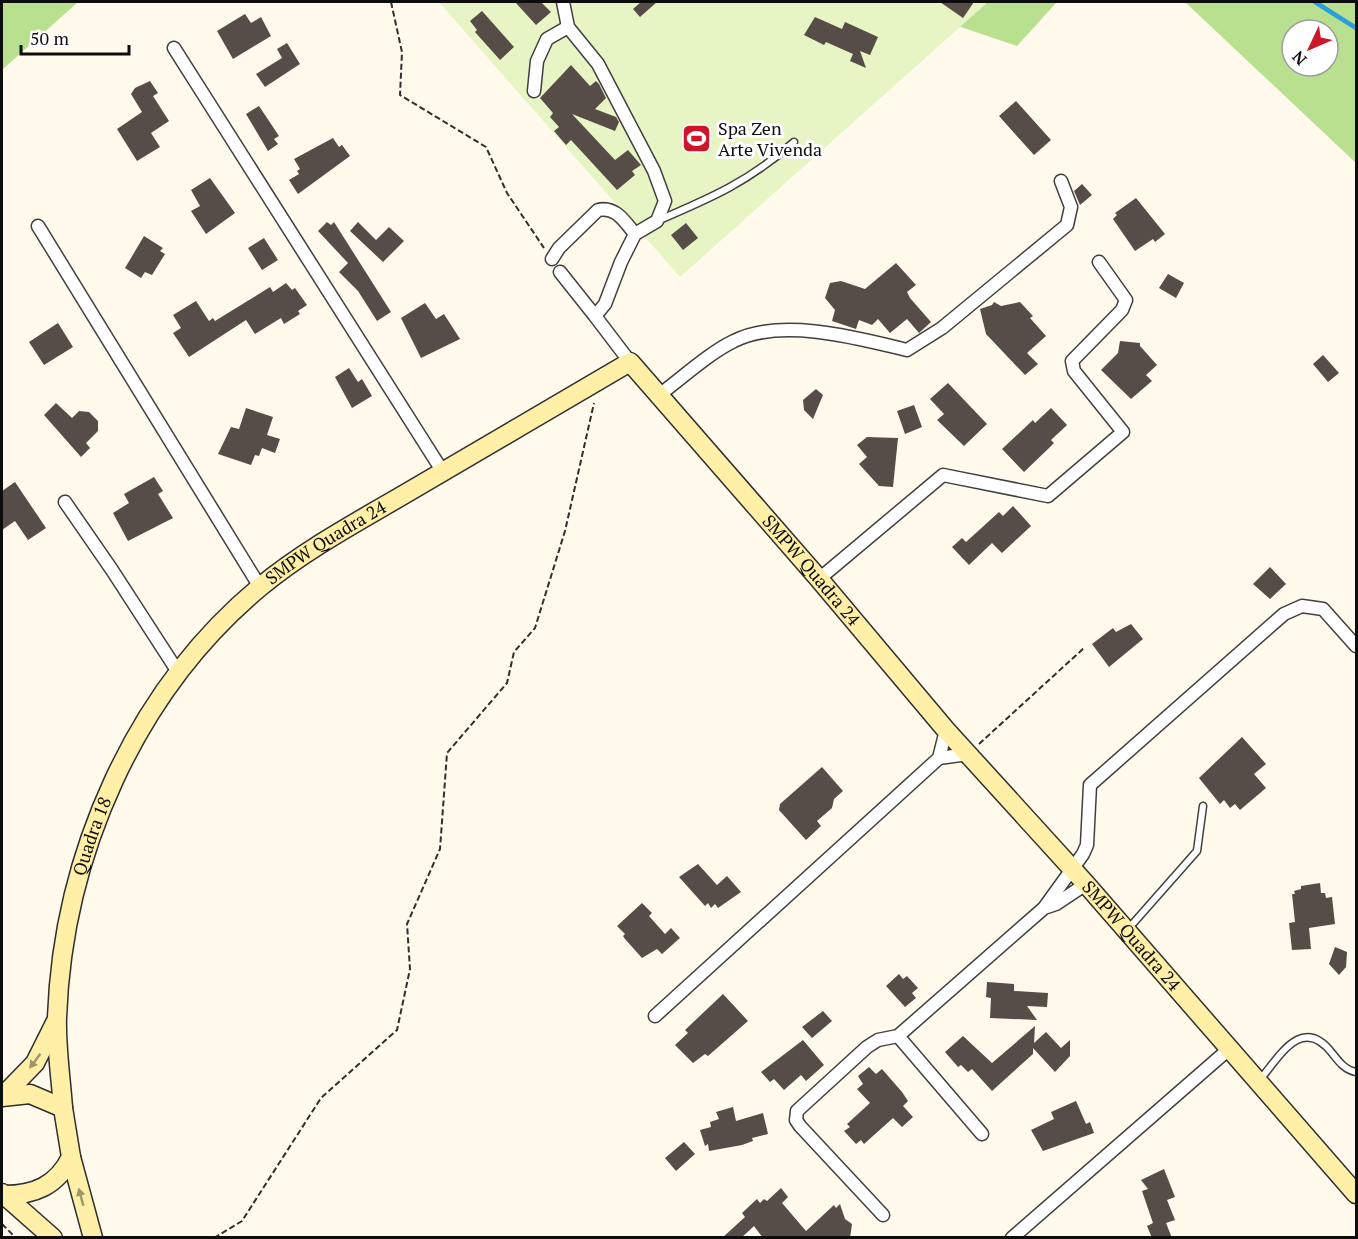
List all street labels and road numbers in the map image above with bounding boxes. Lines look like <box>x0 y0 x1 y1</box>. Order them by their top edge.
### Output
street label: SMPW Quadra 24 <box>260 494 391 589</box>
street label: SMPW Quadra 24 <box>757 509 866 631</box>
street label: Quadra 18 <box>66 793 116 878</box>
street label: SMPW Quadra 24 <box>1077 875 1187 996</box>

